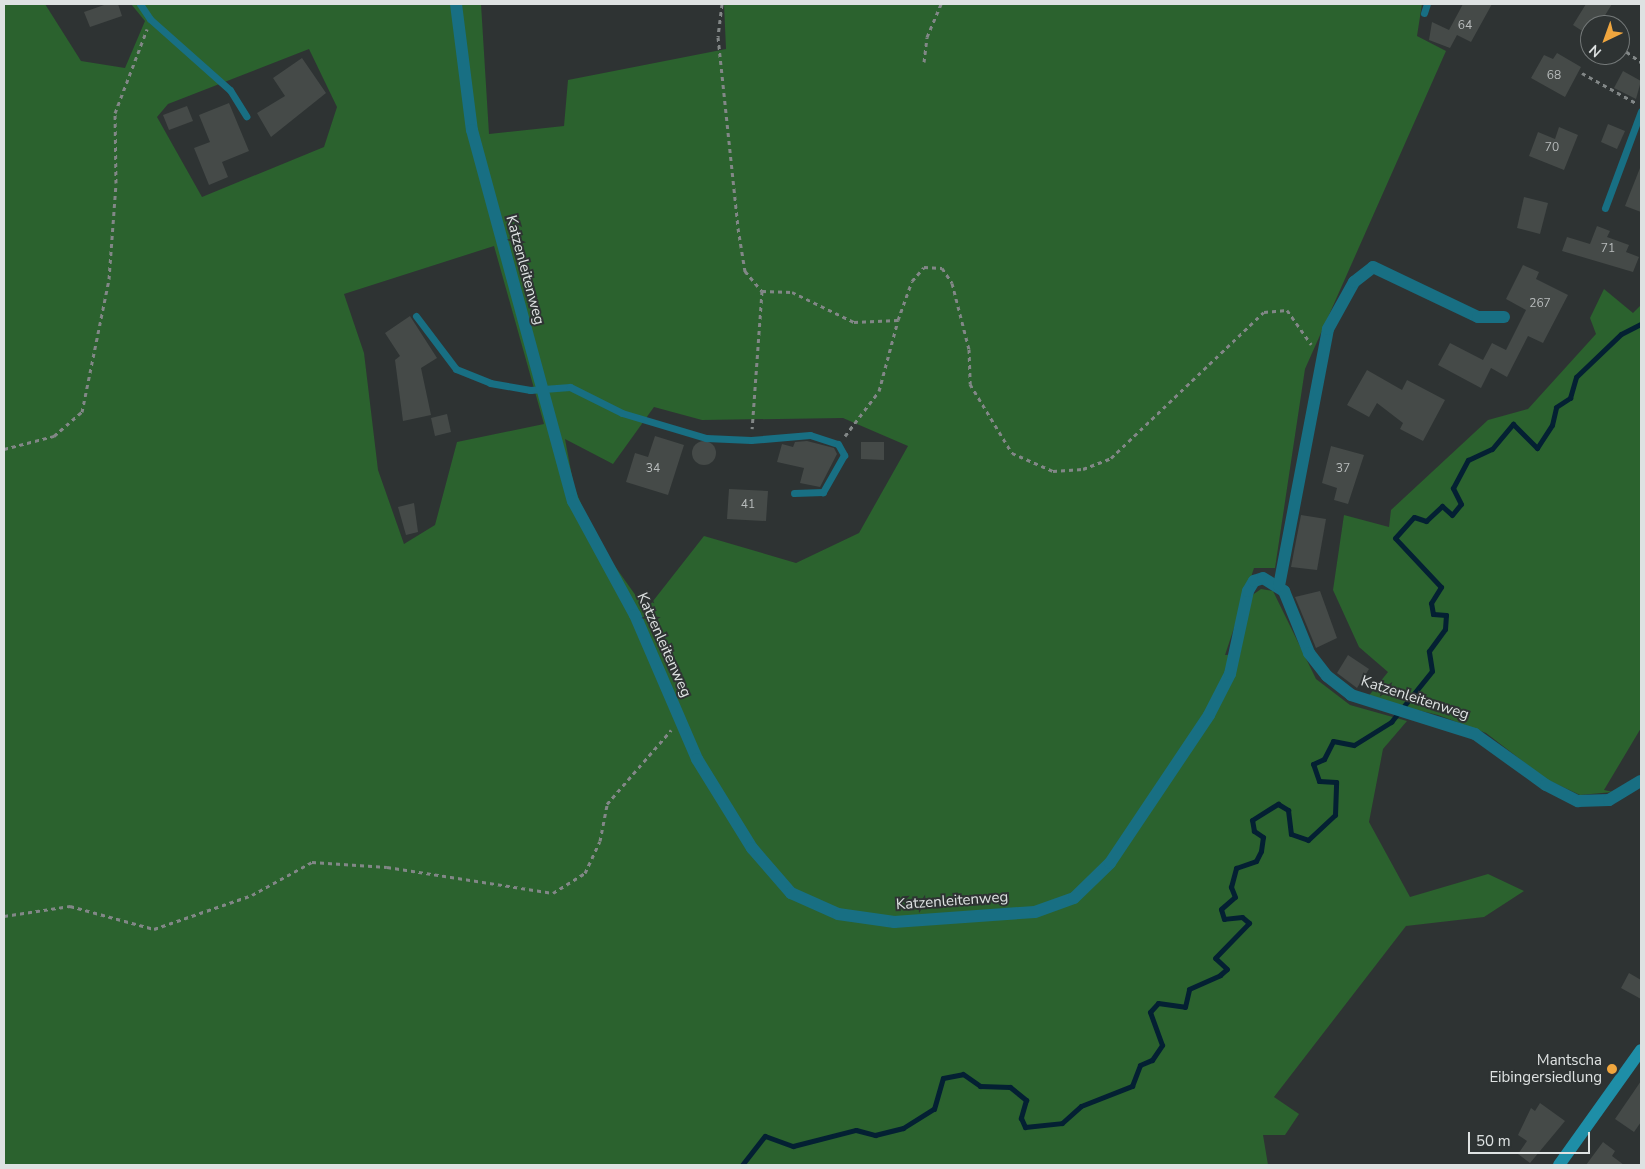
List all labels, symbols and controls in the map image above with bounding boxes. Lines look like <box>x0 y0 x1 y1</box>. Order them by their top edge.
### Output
north arrow <box>1580 15 1630 65</box>
house number: 64 <box>1458 19 1472 33</box>
text: N <box>1585 40 1606 61</box>
house number: 68 <box>1547 69 1561 83</box>
house number: 70 <box>1545 141 1559 155</box>
street label: Katzenleitenweg <box>502 213 548 327</box>
house number: 71 <box>1601 242 1615 256</box>
house number: 267 <box>1529 297 1551 311</box>
house number: 34 <box>646 462 660 476</box>
house number: 37 <box>1336 462 1350 476</box>
house number: 41 <box>741 498 755 512</box>
street label: Katzenleitenweg <box>633 590 695 700</box>
street label: Katzenleitenweg <box>1359 672 1471 724</box>
street label: Katzenleitenweg <box>895 888 1009 914</box>
place label: Mantscha Eibingersiedlung <box>1489 1051 1602 1086</box>
marker: Mantscha Eibingersiedlung <box>1606 1063 1618 1075</box>
scale bar <box>1470 1122 1592 1154</box>
text: 50 m <box>1476 1131 1511 1151</box>

